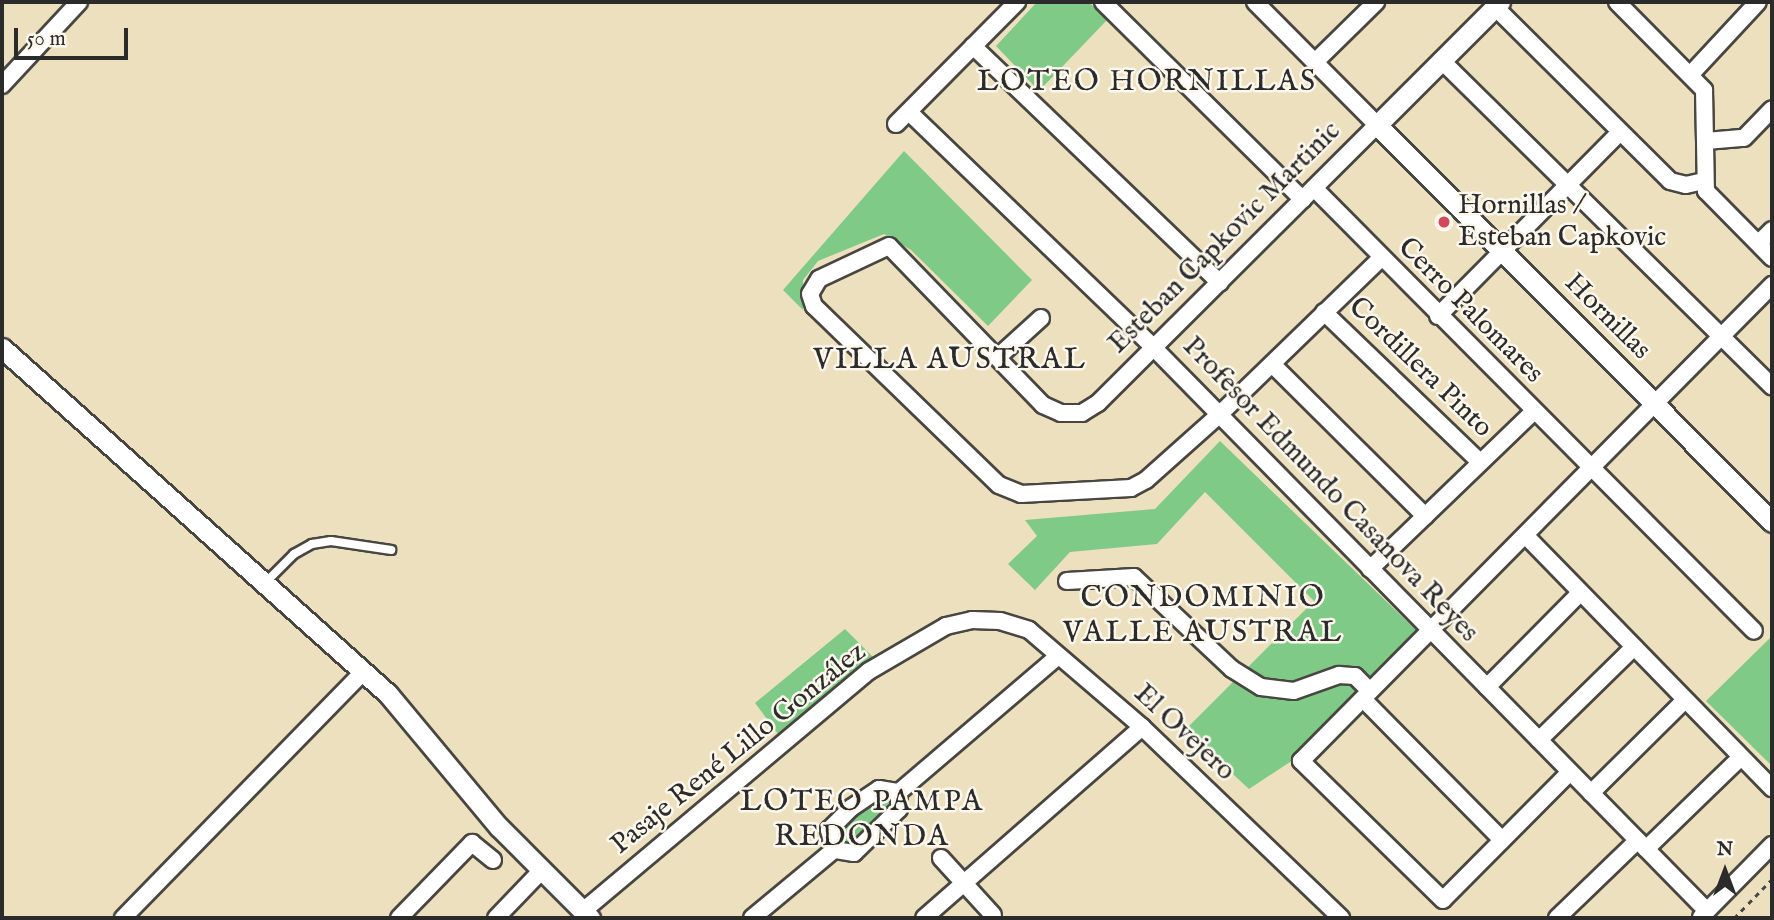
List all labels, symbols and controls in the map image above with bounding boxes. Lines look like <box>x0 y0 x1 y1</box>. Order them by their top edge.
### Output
scale bar <box>18 14 131 58</box>
text: 50 m <box>27 26 66 53</box>
district label: LOTEO HORNILLAS <box>979 64 1315 100</box>
street label: Esteban Capkovic Martinic <box>1102 115 1348 361</box>
place label: Hornillas / Esteban Capkovic <box>1458 189 1666 255</box>
marker: Hornillas / Esteban Capkovic <box>1436 214 1452 230</box>
street label: Cerro Palomares <box>1390 231 1550 391</box>
street label: Hornillas <box>1557 267 1657 367</box>
street label: Cordillera Pinto <box>1341 291 1499 445</box>
street label: Profesor Edmundo Casanova Reyes <box>1175 330 1485 650</box>
district label: VILLA AUSTRAL <box>815 342 1085 378</box>
district label: CONDOMINIO VALLE AUSTRAL <box>1064 580 1342 650</box>
street label: Pasaje René Lillo González <box>605 636 873 862</box>
street label: El Ovejero <box>1126 678 1242 788</box>
district label: LOTEO PAMPA REDONDA <box>741 784 983 854</box>
north arrow <box>1690 836 1760 906</box>
text: N <box>1717 838 1733 862</box>

